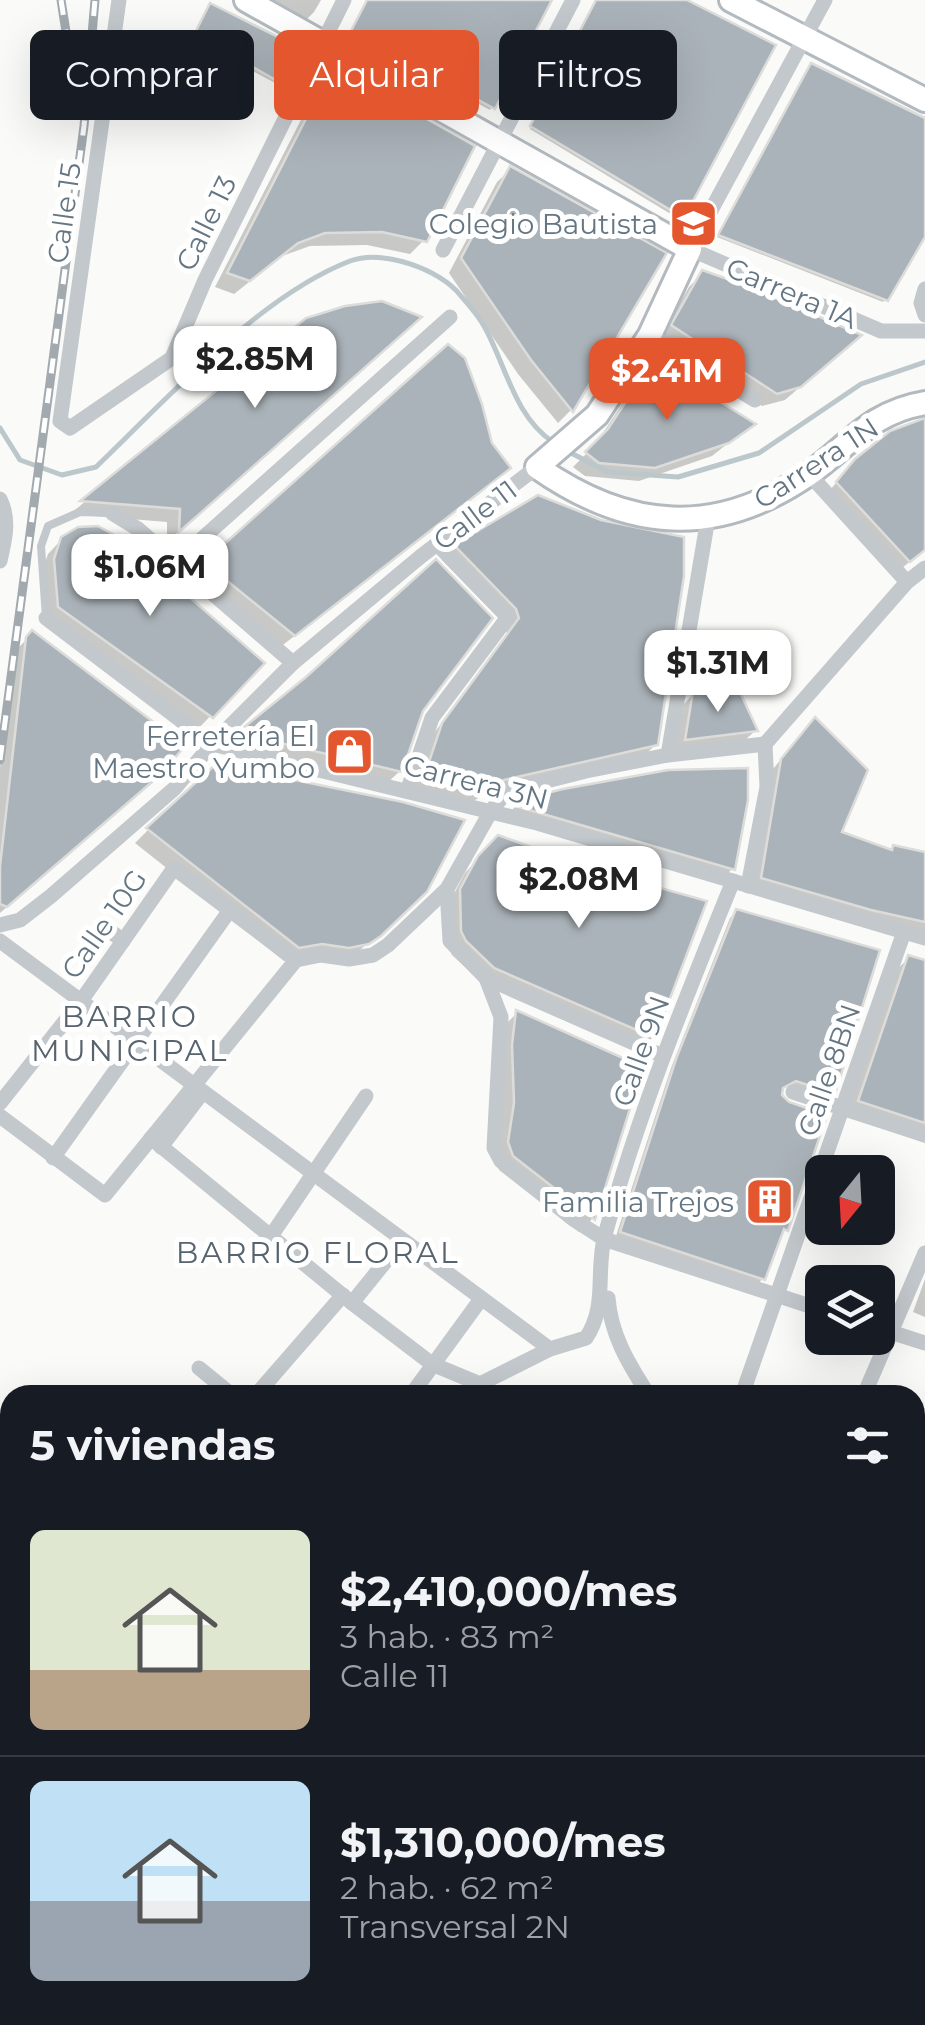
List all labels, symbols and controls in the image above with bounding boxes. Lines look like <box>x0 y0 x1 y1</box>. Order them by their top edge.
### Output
chip: Comprar <box>30 30 254 120</box>
chip: Alquilar <box>274 30 479 120</box>
chip: Filtros <box>499 30 677 120</box>
street label: Calle 15 <box>40 160 88 266</box>
street label: Calle 13 <box>169 170 243 276</box>
school or university icon: Colegio Bautista <box>667 198 719 250</box>
place label: Colegio Bautista <box>429 207 658 241</box>
street label: Carrera 1A <box>721 250 863 336</box>
pin: $2.85M <box>174 326 336 411</box>
pin: $2.41M <box>586 338 748 423</box>
text: $2.85M <box>195 339 315 378</box>
text: $2.41M <box>611 351 723 390</box>
street label: Carrera 1N <box>747 410 885 516</box>
street label: Calle 11 <box>427 473 523 557</box>
pin: $1.06M <box>69 534 231 619</box>
text: $1.06M <box>93 547 207 586</box>
pin: $1.31M <box>637 630 799 715</box>
text: $1.31M <box>666 643 770 682</box>
place label: Ferretería El Maestro Yumbo <box>92 719 315 785</box>
shop icon: Ferretería El Maestro Yumbo <box>324 726 376 778</box>
street label: Carrera 3N <box>400 748 552 816</box>
pin: $2.08M <box>498 846 660 931</box>
text: $2.08M <box>519 859 640 898</box>
street label: Calle 10G <box>54 863 154 985</box>
street label: Calle 9N <box>605 991 677 1111</box>
district label: BARRIO MUNICIPAL <box>31 998 229 1069</box>
street label: Calle 8BN <box>791 1000 867 1140</box>
north arrow <box>805 1155 895 1245</box>
map controls <box>805 1155 895 1355</box>
building icon: Familia Trejos <box>743 1176 795 1228</box>
place label: Familia Trejos <box>542 1185 734 1219</box>
district label: BARRIO FLORAL <box>176 1234 460 1271</box>
button: layers <box>805 1265 895 1355</box>
icon: filters <box>840 1418 895 1473</box>
text: 5 viviendas <box>30 1419 275 1471</box>
text: $2,410,000/mes <box>340 1565 677 1617</box>
icon: home <box>110 1570 230 1690</box>
text: 3 hab. · 83 m² <box>340 1617 554 1656</box>
text: Calle 11 <box>340 1656 449 1695</box>
text: $1,310,000/mes <box>340 1816 666 1868</box>
icon: home <box>110 1821 230 1941</box>
text: 2 hab. · 62 m² <box>340 1868 554 1907</box>
text: Transversal 2N <box>340 1907 570 1946</box>

